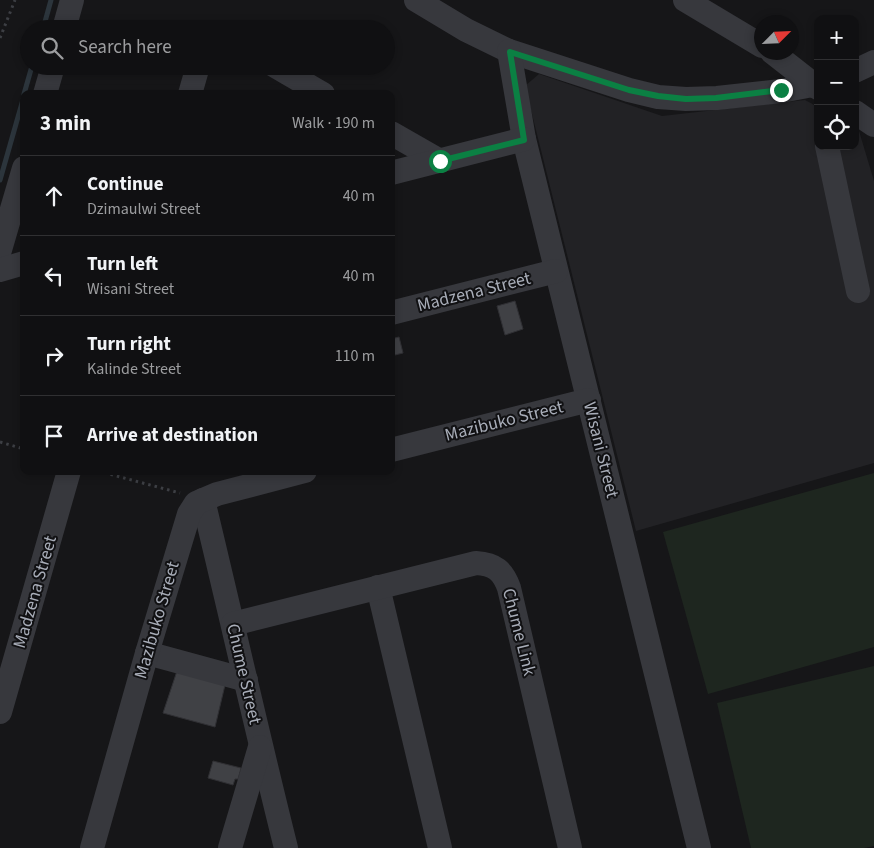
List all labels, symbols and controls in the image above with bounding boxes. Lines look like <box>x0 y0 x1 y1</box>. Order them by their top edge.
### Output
north arrow <box>754 15 799 60</box>
map controls <box>814 15 859 150</box>
button: + <box>814 15 859 60</box>
search box <box>20 20 395 75</box>
icon: search <box>38 34 66 62</box>
text: Search here <box>78 34 172 61</box>
button: − <box>814 60 859 105</box>
route end <box>770 79 793 102</box>
button: locate <box>814 105 859 150</box>
text: 3 min <box>40 108 91 138</box>
text: Walk · 190 m <box>292 112 375 134</box>
route start <box>429 150 452 173</box>
text: Continue <box>87 171 164 198</box>
icon: ahead <box>40 182 68 210</box>
text: 40 m <box>343 185 375 207</box>
text: Dzimaulwi Street <box>87 198 200 220</box>
text: Turn left <box>87 251 158 278</box>
icon: left <box>40 262 68 290</box>
text: 40 m <box>343 265 375 287</box>
street label: Madzena Street <box>415 266 533 318</box>
text: Wisani Street <box>87 278 174 300</box>
text: Turn right <box>87 331 171 358</box>
icon: right <box>40 342 68 370</box>
text: 110 m <box>335 345 375 367</box>
text: Kalinde Street <box>87 358 181 380</box>
street label: Mazibuko Street <box>442 394 566 448</box>
street label: Wisani Street <box>577 399 625 501</box>
icon: arrive <box>40 422 68 450</box>
text: Arrive at destination <box>87 422 258 449</box>
street label: Madzena Street <box>7 533 63 651</box>
street label: Mazibuko Street <box>128 558 186 682</box>
street label: Chume Link <box>496 586 542 678</box>
street label: Chume Street <box>220 621 268 727</box>

